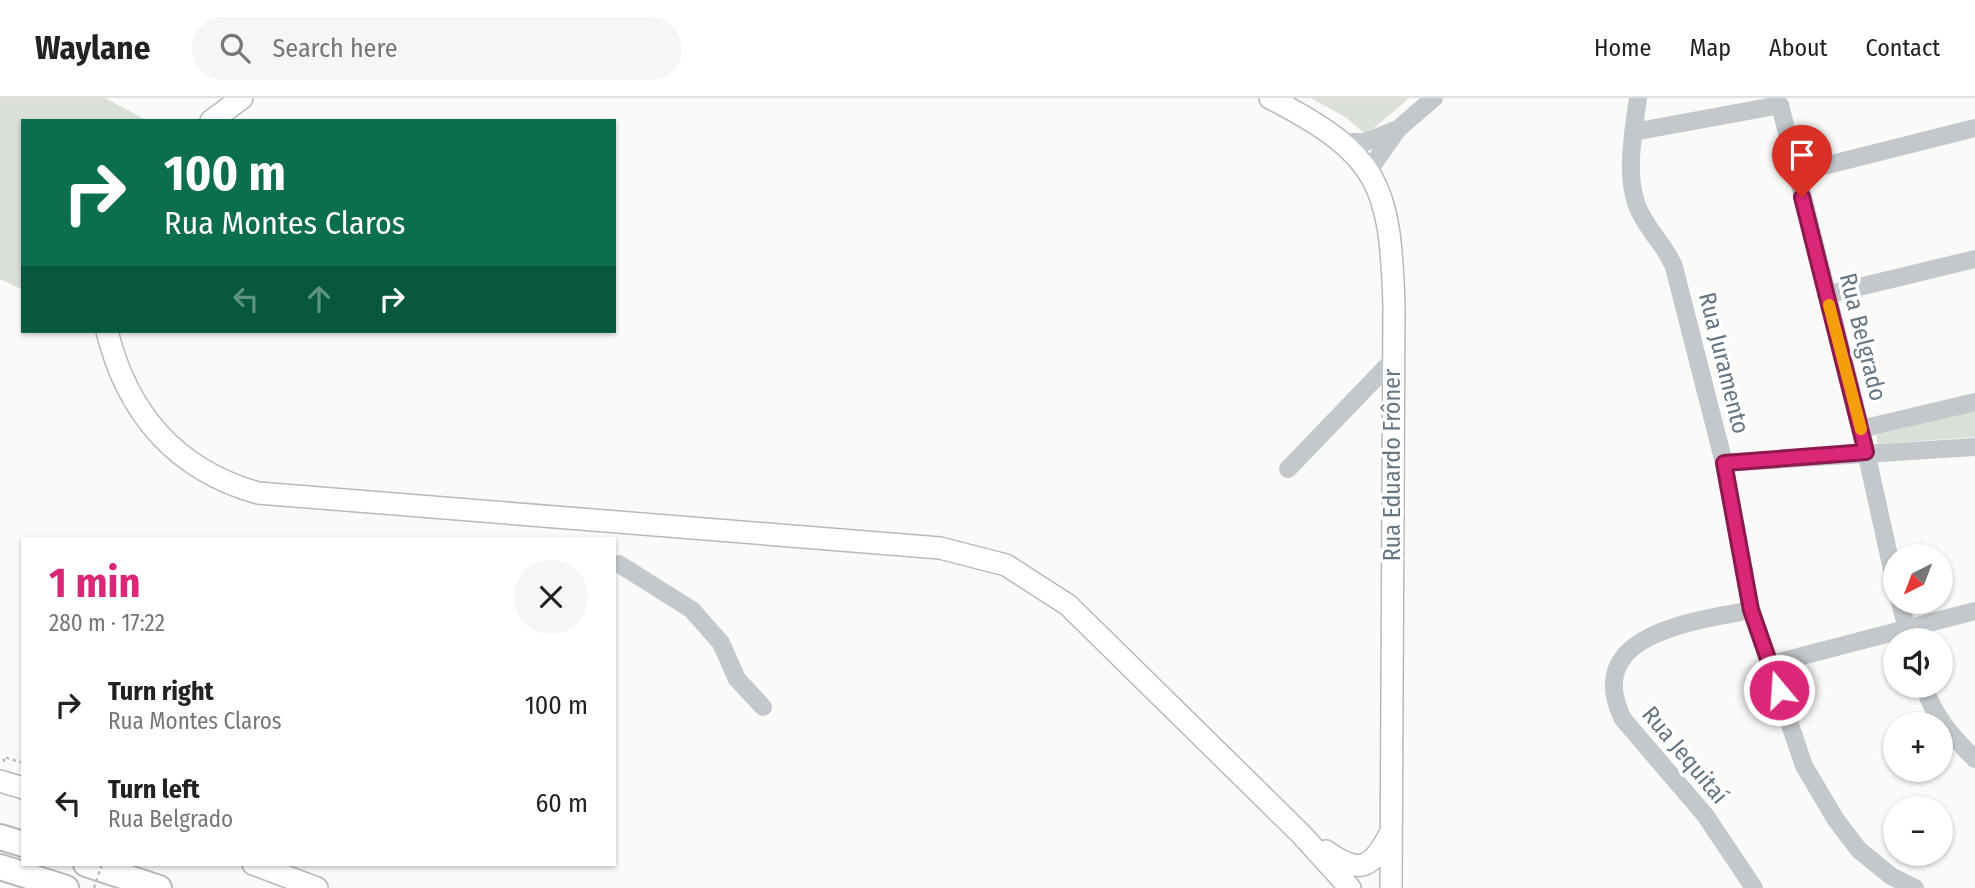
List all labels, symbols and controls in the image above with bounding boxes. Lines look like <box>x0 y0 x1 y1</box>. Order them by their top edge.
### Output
search box <box>192 17 682 80</box>
text: Waylane <box>35 28 150 68</box>
icon: search <box>216 29 254 67</box>
text: Search here <box>272 33 398 64</box>
text: Home <box>1594 34 1651 62</box>
text: Map <box>1689 34 1731 62</box>
text: About <box>1769 34 1827 62</box>
text: Contact <box>1865 34 1940 62</box>
pin <box>1772 125 1832 197</box>
icon: arrive <box>1783 136 1821 174</box>
text: 100 m <box>164 144 286 203</box>
icon: right <box>49 147 140 238</box>
text: Rua Montes Claros <box>164 204 405 242</box>
street label: Rua Belgrado <box>1834 270 1892 404</box>
icon: left <box>227 280 265 318</box>
icon: ahead <box>300 280 338 318</box>
icon: right <box>373 280 411 318</box>
street label: Rua Juramento <box>1693 289 1755 437</box>
street label: Rua Eduardo Frôner <box>1378 368 1406 561</box>
north arrow <box>1883 544 1953 614</box>
map controls <box>1883 544 1953 866</box>
text: 1 min <box>49 558 140 608</box>
button: close <box>514 560 588 634</box>
text: 280 m · 17:22 <box>49 609 165 637</box>
button: sound <box>1883 628 1953 698</box>
position arrow <box>1742 653 1816 727</box>
text: Turn right <box>108 676 214 707</box>
icon: right <box>49 686 87 724</box>
text: 100 m <box>525 690 588 721</box>
street label: Rua Jequitaí <box>1636 701 1734 809</box>
text: Rua Montes Claros <box>108 707 282 735</box>
button: + <box>1883 712 1953 782</box>
text: Turn left <box>108 774 200 805</box>
icon: left <box>49 784 87 822</box>
text: 60 m <box>535 788 588 819</box>
button: − <box>1883 796 1953 866</box>
text: Rua Belgrado <box>108 805 233 833</box>

